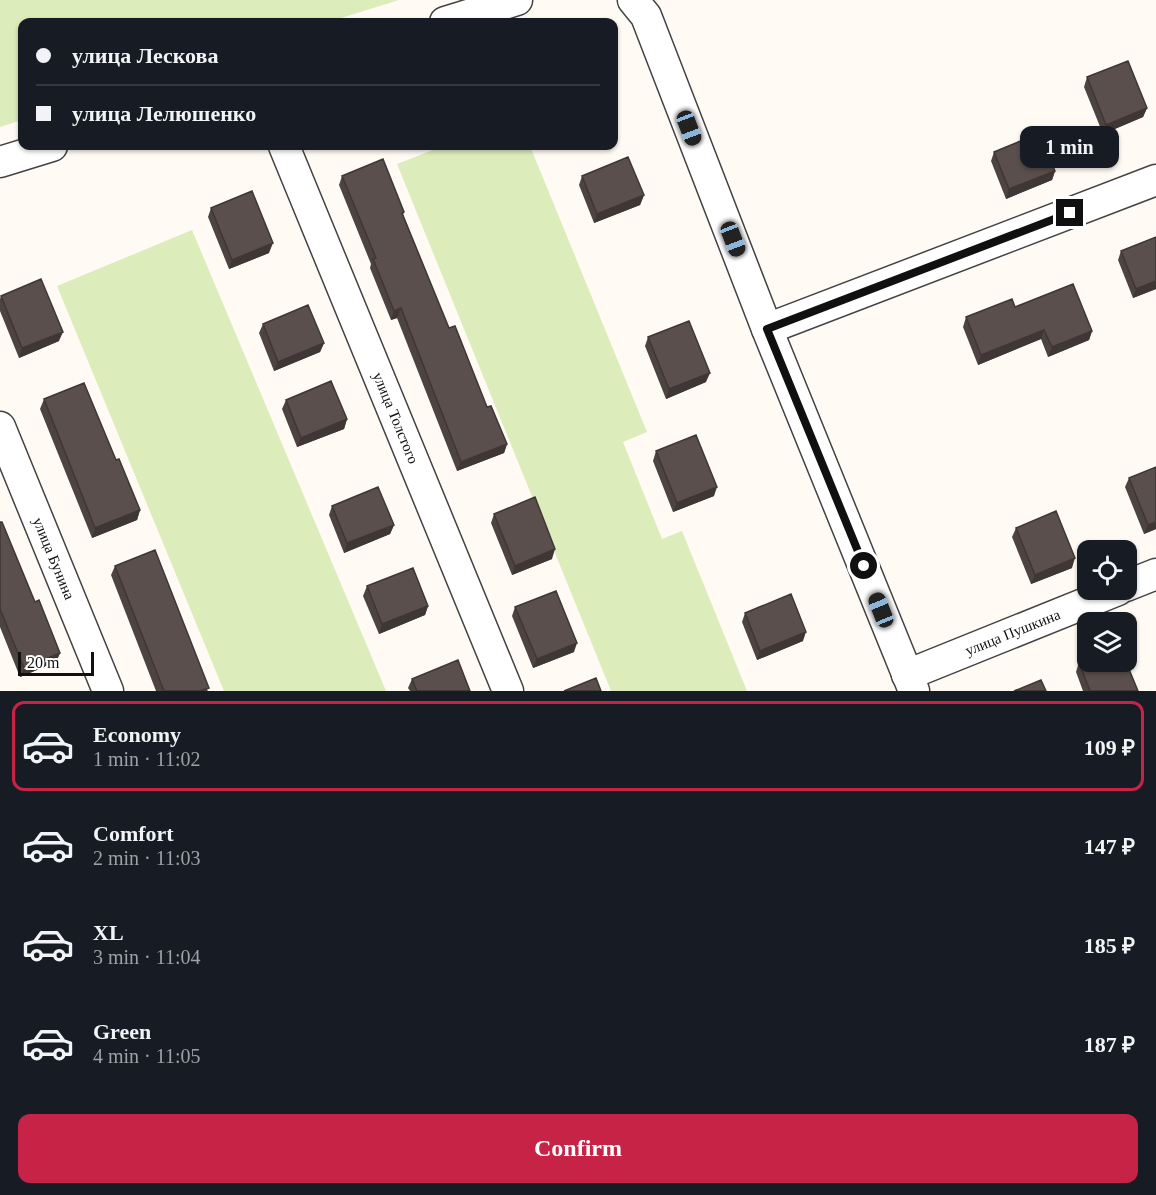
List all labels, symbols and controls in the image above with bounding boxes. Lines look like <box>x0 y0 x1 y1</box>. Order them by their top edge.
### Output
text: улица Лескова <box>72 43 218 68</box>
text: улица Лелюшенко <box>72 101 256 126</box>
car <box>674 108 704 148</box>
callout: 1 min <box>1020 126 1120 168</box>
text: 1 min <box>1045 136 1094 158</box>
route end <box>1056 199 1083 226</box>
car <box>718 219 748 259</box>
street label: улица Толстого <box>370 370 422 466</box>
street label: улица Бунина <box>30 515 78 602</box>
map controls <box>1077 540 1137 672</box>
button: locate <box>1077 540 1137 600</box>
route start <box>850 552 877 579</box>
car <box>866 590 896 630</box>
street label: улица Пушкина <box>963 606 1063 659</box>
button: layers <box>1077 612 1137 672</box>
scale bar <box>18 649 94 676</box>
text: 20 m <box>27 654 59 671</box>
icon: car <box>21 719 75 773</box>
text: Economy <box>93 722 181 747</box>
text: 109 ₽ <box>1084 735 1135 760</box>
text: 1 min · 11:02 <box>93 748 201 770</box>
icon: car <box>21 818 75 872</box>
text: Comfort <box>93 821 174 846</box>
text: 147 ₽ <box>1084 834 1135 859</box>
text: 2 min · 11:03 <box>93 847 201 869</box>
icon: car <box>21 917 75 971</box>
text: XL <box>93 920 124 945</box>
text: 185 ₽ <box>1084 933 1135 958</box>
text: 3 min · 11:04 <box>93 946 201 968</box>
icon: car <box>21 1016 75 1070</box>
text: Green <box>93 1019 151 1044</box>
text: 187 ₽ <box>1084 1032 1135 1057</box>
text: 4 min · 11:05 <box>93 1045 201 1067</box>
button: Confirm <box>18 1114 1138 1183</box>

